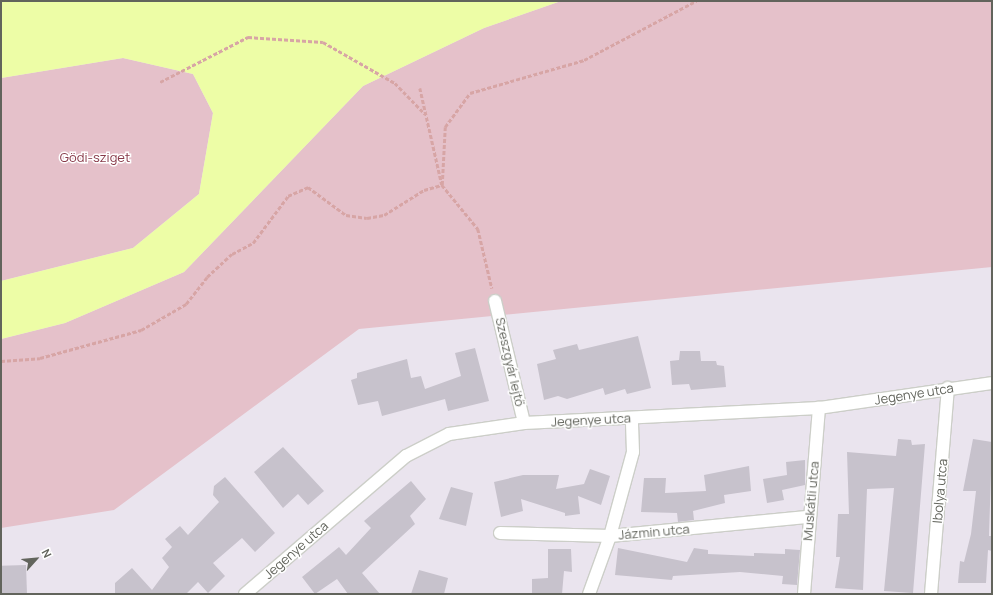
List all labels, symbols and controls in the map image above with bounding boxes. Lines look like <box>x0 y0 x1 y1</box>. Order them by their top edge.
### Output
park label: Gödi-sziget <box>60 149 130 165</box>
street label: Szeszgyár lejtő <box>492 316 528 408</box>
street label: Jegenye utca <box>873 380 955 408</box>
street label: Jegenye utca <box>551 410 631 430</box>
street label: Ibolya utca <box>929 458 951 524</box>
street label: Muskátli utca <box>800 460 822 542</box>
street label: Jegenye utca <box>261 518 331 582</box>
street label: Jázmin utca <box>618 521 690 543</box>
north arrow <box>16 539 56 579</box>
text: N <box>39 546 56 560</box>

